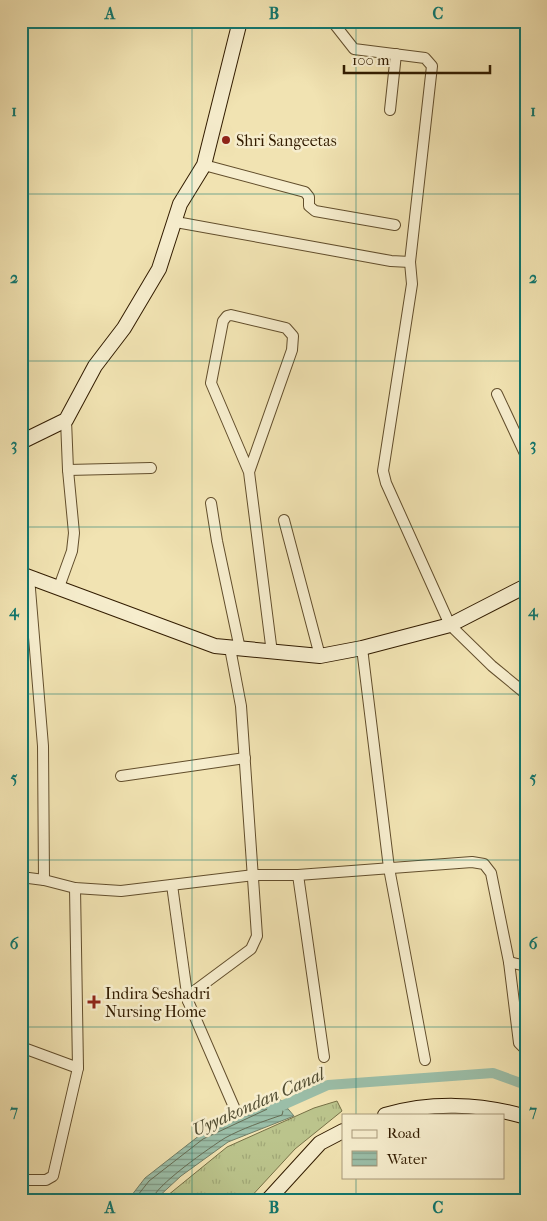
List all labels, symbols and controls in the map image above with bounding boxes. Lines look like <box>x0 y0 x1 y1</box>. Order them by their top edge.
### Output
text: A <box>104 4 116 23</box>
text: B <box>269 4 279 23</box>
text: C <box>433 4 444 23</box>
scale bar <box>344 42 491 74</box>
text: 100 m <box>352 51 390 69</box>
text: 1 <box>11 101 17 120</box>
text: 1 <box>530 101 536 120</box>
place label: Shri Sangeetas <box>236 131 337 150</box>
marker: Shri Sangeetas <box>220 134 232 146</box>
text: 2 <box>10 268 18 287</box>
text: 2 <box>529 268 537 287</box>
text: 3 <box>11 435 17 455</box>
text: 3 <box>530 435 536 455</box>
text: 4 <box>8 601 20 621</box>
text: 4 <box>527 601 539 621</box>
text: 5 <box>11 768 18 787</box>
text: 5 <box>530 768 537 787</box>
text: 6 <box>10 934 19 953</box>
text: 6 <box>529 934 538 953</box>
place label: Indira Seshadri Nursing Home <box>105 984 210 1021</box>
marker: Indira Seshadri Nursing Home <box>87 995 101 1009</box>
water label: Uyyakondan Canal <box>189 1063 330 1141</box>
text: 7 <box>9 1101 18 1120</box>
text: 7 <box>528 1101 537 1120</box>
legend <box>342 1114 504 1178</box>
text: Road <box>387 1124 421 1142</box>
text: Water <box>386 1150 427 1168</box>
text: A <box>104 1198 116 1217</box>
text: B <box>269 1198 279 1217</box>
text: C <box>433 1198 444 1217</box>

